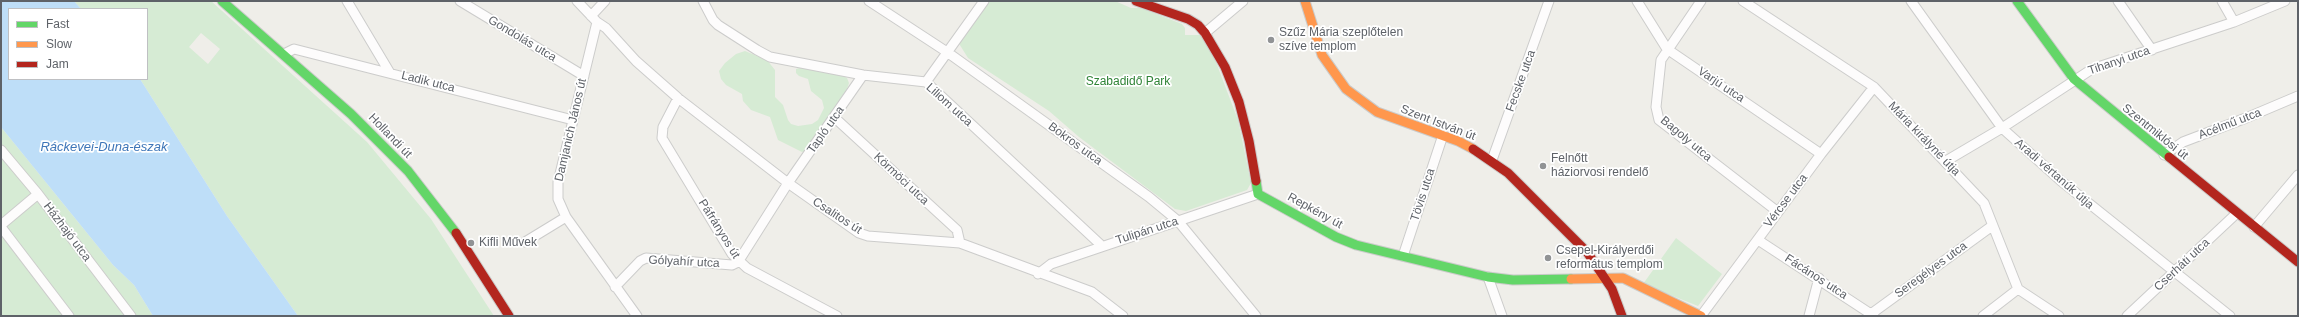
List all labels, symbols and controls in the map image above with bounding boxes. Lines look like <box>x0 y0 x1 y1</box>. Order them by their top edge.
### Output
legend <box>8 8 148 80</box>
street label: Gondolás utca <box>485 13 559 65</box>
text: Fast <box>46 17 69 31</box>
place label: Szűz Mária szeplőtelen szíve templom <box>1279 26 1403 54</box>
marker: Szűz Mária szeplőtelen szíve templom <box>1266 35 1276 45</box>
text: Slow <box>46 37 72 51</box>
street label: Tihanyi utca <box>2086 44 2152 78</box>
street label: Fecske utca <box>1503 48 1539 114</box>
text: Jam <box>46 57 69 71</box>
street label: Varjú utca <box>1695 64 1747 106</box>
street label: Ladik utca <box>400 68 456 96</box>
park label: Szabadidő Park <box>1086 75 1170 89</box>
street label: Damjanich János út <box>552 77 590 183</box>
street label: Liliom utca <box>923 80 975 130</box>
street label: Mária királyné útja <box>1885 99 1963 179</box>
street label: Szentmiklósi út <box>2119 101 2191 163</box>
street label: Szent István út <box>1398 102 1478 144</box>
street label: Tapló utca <box>804 103 848 157</box>
street label: Acélmű utca <box>2197 105 2263 143</box>
street label: Hollandi út <box>365 111 415 161</box>
street label: Bagoly utca <box>1657 113 1715 165</box>
street label: Bokros utca <box>1045 120 1105 168</box>
street label: Aradi vértanúk útja <box>2012 136 2096 212</box>
water label: Ráckevei-Duna-észak <box>40 139 168 155</box>
street label: Körmöci utca <box>870 150 932 208</box>
place label: Felnőtt háziorvosi rendelő <box>1551 152 1648 180</box>
marker: Felnőtt háziorvosi rendelő <box>1538 161 1548 171</box>
street label: Tövis utca <box>1408 167 1438 223</box>
street label: Vércse utca <box>1761 171 1811 231</box>
street label: Repkény út <box>1285 190 1345 232</box>
street label: Csalitos út <box>810 195 864 237</box>
street label: Páfrányos út <box>695 197 743 261</box>
street label: Házhajó utca <box>40 200 94 264</box>
street label: Tulipán utca <box>1114 214 1180 248</box>
place label: Kifli Művek <box>479 236 537 250</box>
street label: Cserháti utca <box>2151 236 2213 294</box>
marker: Kifli Művek <box>466 238 476 248</box>
street label: Seregélyes utca <box>1892 239 1970 301</box>
place label: Csepel-Királyerdői református templom <box>1556 244 1663 272</box>
street label: Fácános utca <box>1782 251 1850 303</box>
street label: Gólyahír utca <box>648 253 720 271</box>
marker: Csepel-Királyerdői református templom <box>1543 253 1553 263</box>

